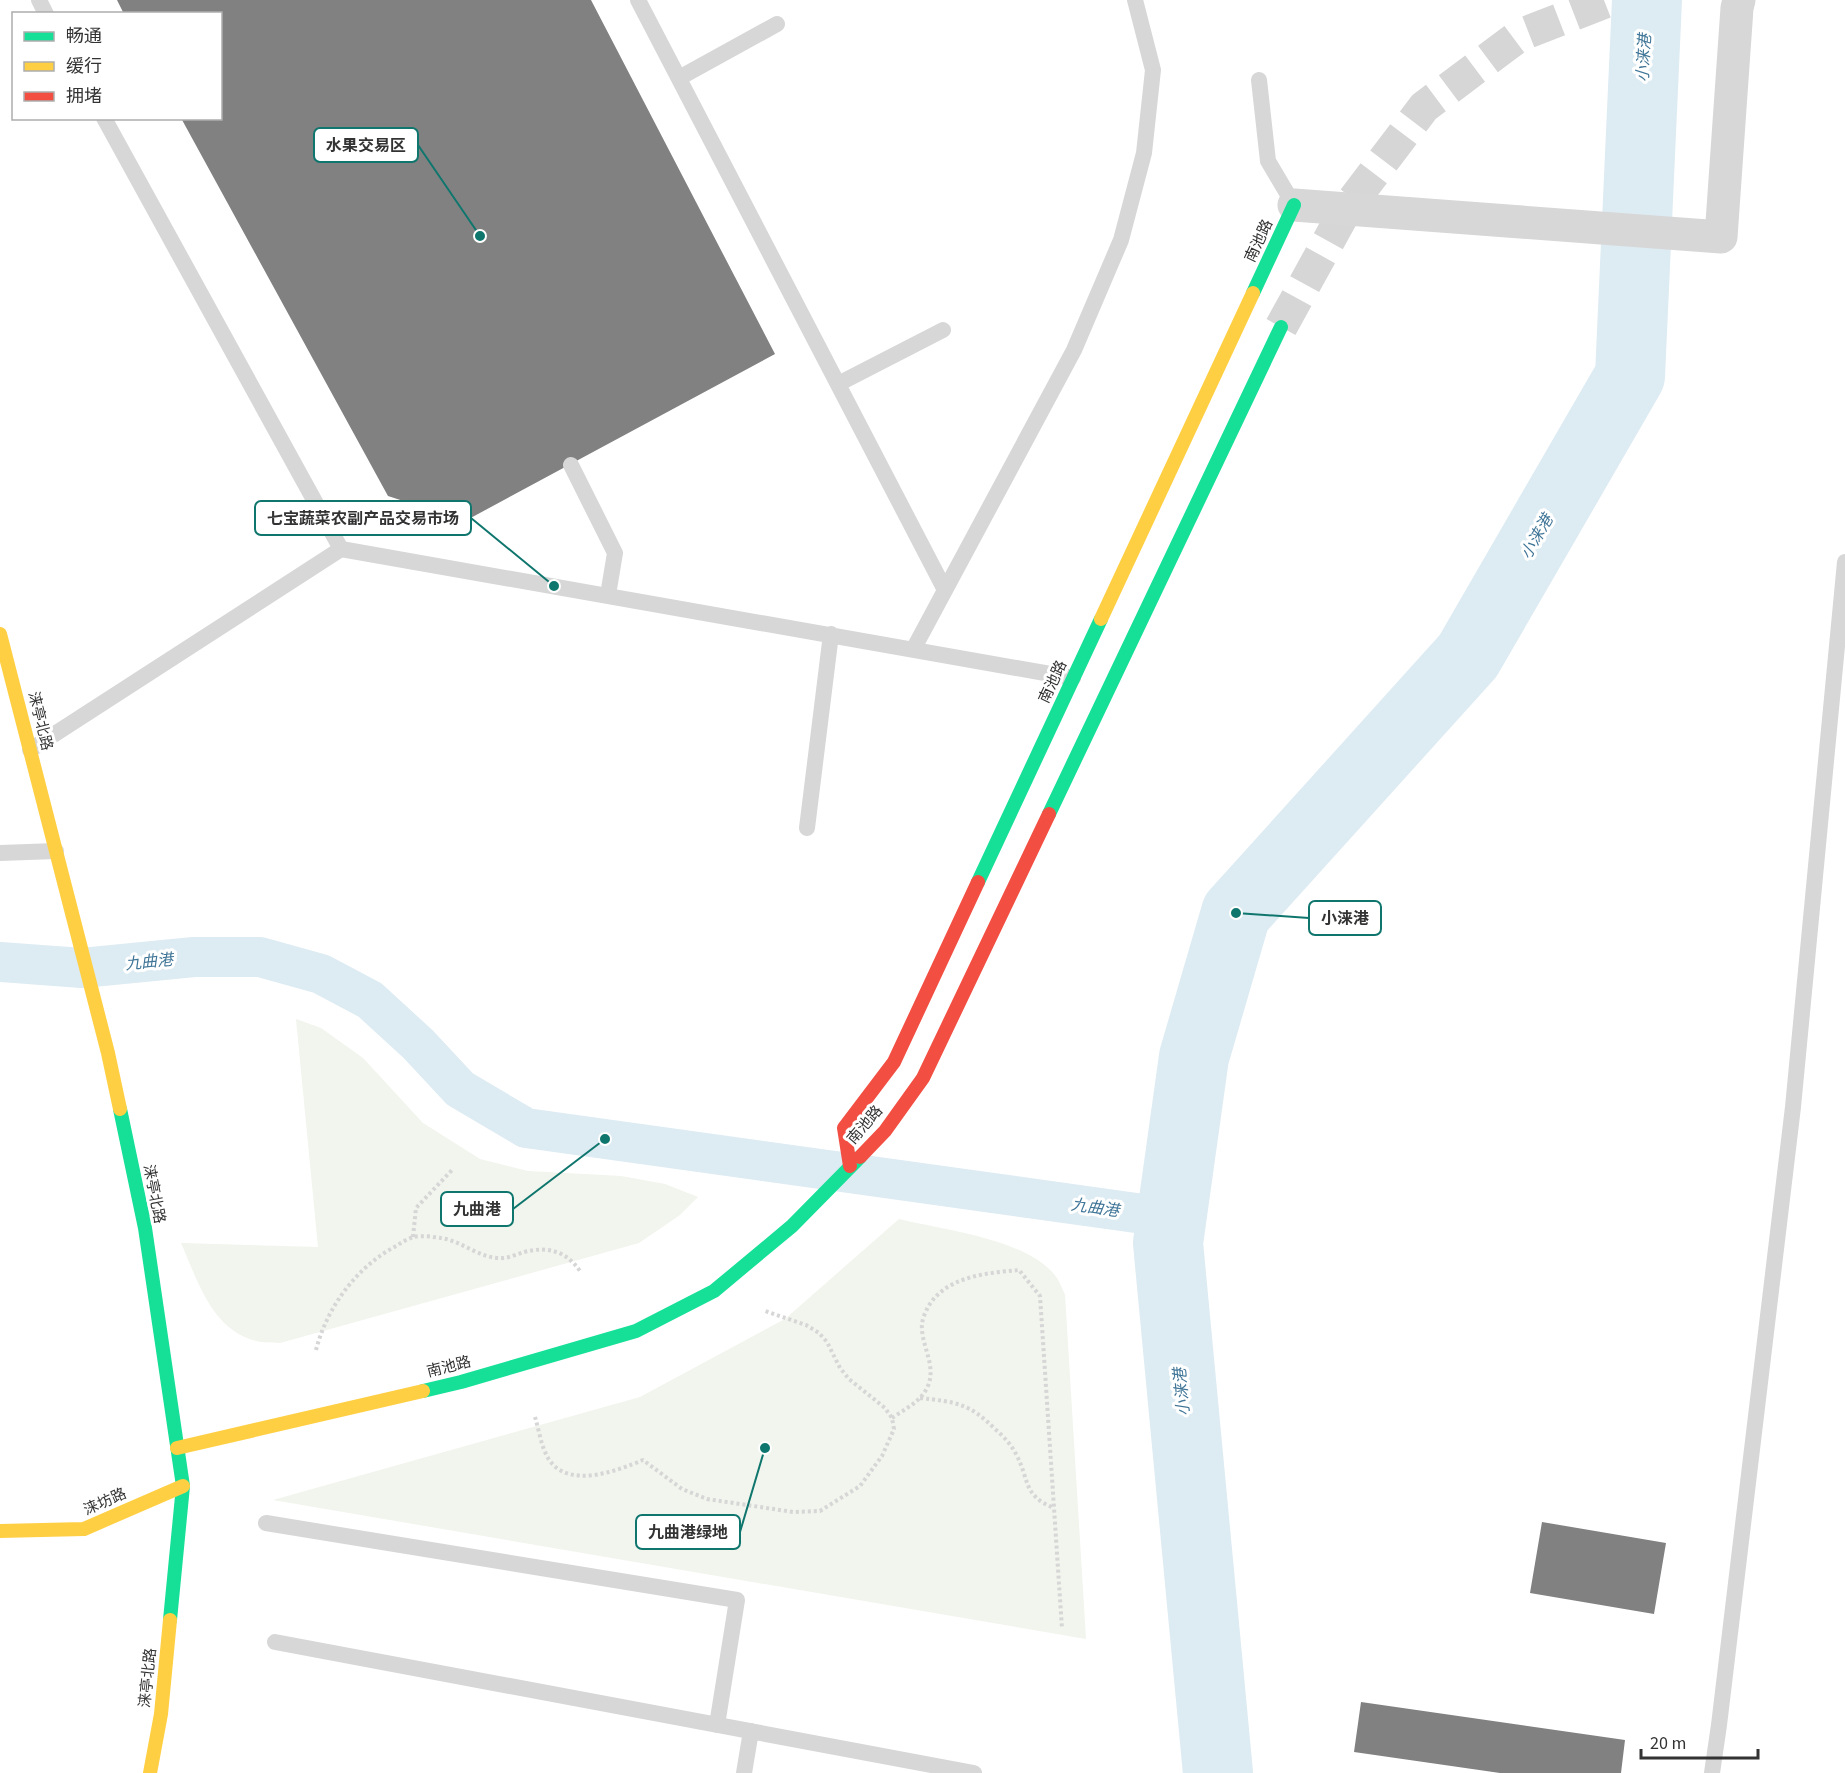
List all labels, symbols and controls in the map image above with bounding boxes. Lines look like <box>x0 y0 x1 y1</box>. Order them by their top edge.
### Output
legend <box>12 12 222 120</box>
text: 畅通 <box>66 24 102 49</box>
water label: 小涞港 <box>1632 31 1656 83</box>
text: 缓行 <box>66 54 102 79</box>
text: 拥堵 <box>66 84 102 109</box>
callout: 水果交易区 <box>314 128 418 162</box>
text: 水果交易区 <box>326 135 406 157</box>
street label: 南池路 <box>1240 216 1278 266</box>
callout: 七宝蔬菜农副产品交易市场 <box>255 501 471 535</box>
text: 七宝蔬菜农副产品交易市场 <box>267 508 459 530</box>
water label: 小涞港 <box>1515 509 1560 563</box>
street label: 南池路 <box>1034 657 1072 707</box>
street label: 涞亭北路 <box>23 689 57 753</box>
callout: 小涞港 <box>1309 901 1381 935</box>
text: 小涞港 <box>1321 908 1369 930</box>
water label: 九曲港 <box>124 948 176 975</box>
street label: 南池路 <box>842 1101 888 1149</box>
street label: 涞亭北路 <box>138 1163 170 1225</box>
callout: 九曲港 <box>441 1192 513 1226</box>
water label: 九曲港 <box>1070 1194 1122 1223</box>
text: 九曲港 <box>453 1199 501 1221</box>
street label: 南池路 <box>425 1351 473 1383</box>
water label: 小涞港 <box>1169 1365 1195 1417</box>
street label: 涞坊路 <box>80 1483 130 1521</box>
callout: 九曲港绿地 <box>636 1515 740 1549</box>
text: 九曲港绿地 <box>648 1522 728 1544</box>
street label: 涞亭北路 <box>134 1647 162 1709</box>
scale bar <box>1641 1722 1758 1760</box>
text: 20 m <box>1650 1731 1686 1756</box>

